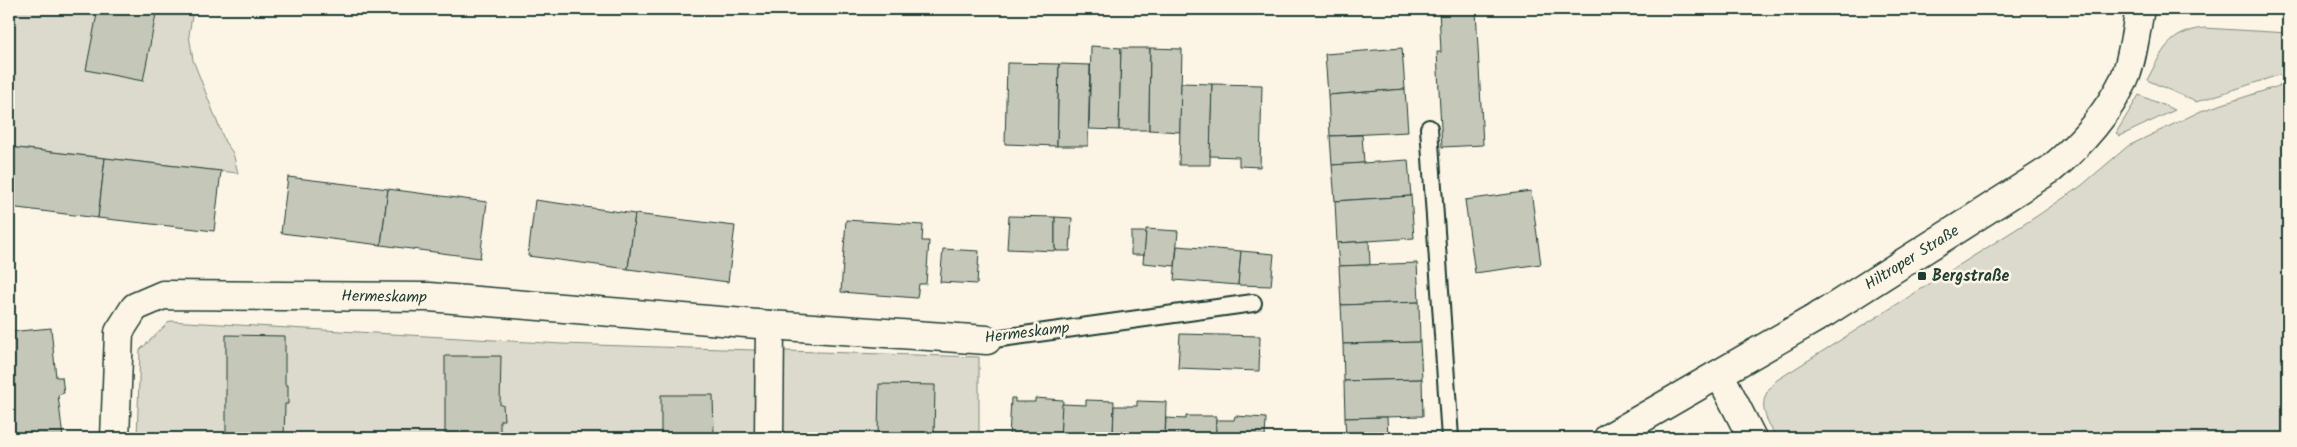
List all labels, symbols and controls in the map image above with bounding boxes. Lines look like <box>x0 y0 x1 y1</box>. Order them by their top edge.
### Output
street label: Hiltroper Straße <box>1860 219 1964 297</box>
place label: Bergstraße <box>1932 264 2010 289</box>
marker: Bergstraße <box>1916 270 1928 282</box>
street label: Hermeskamp <box>341 284 427 310</box>
street label: Hermeskamp <box>983 315 1071 351</box>

